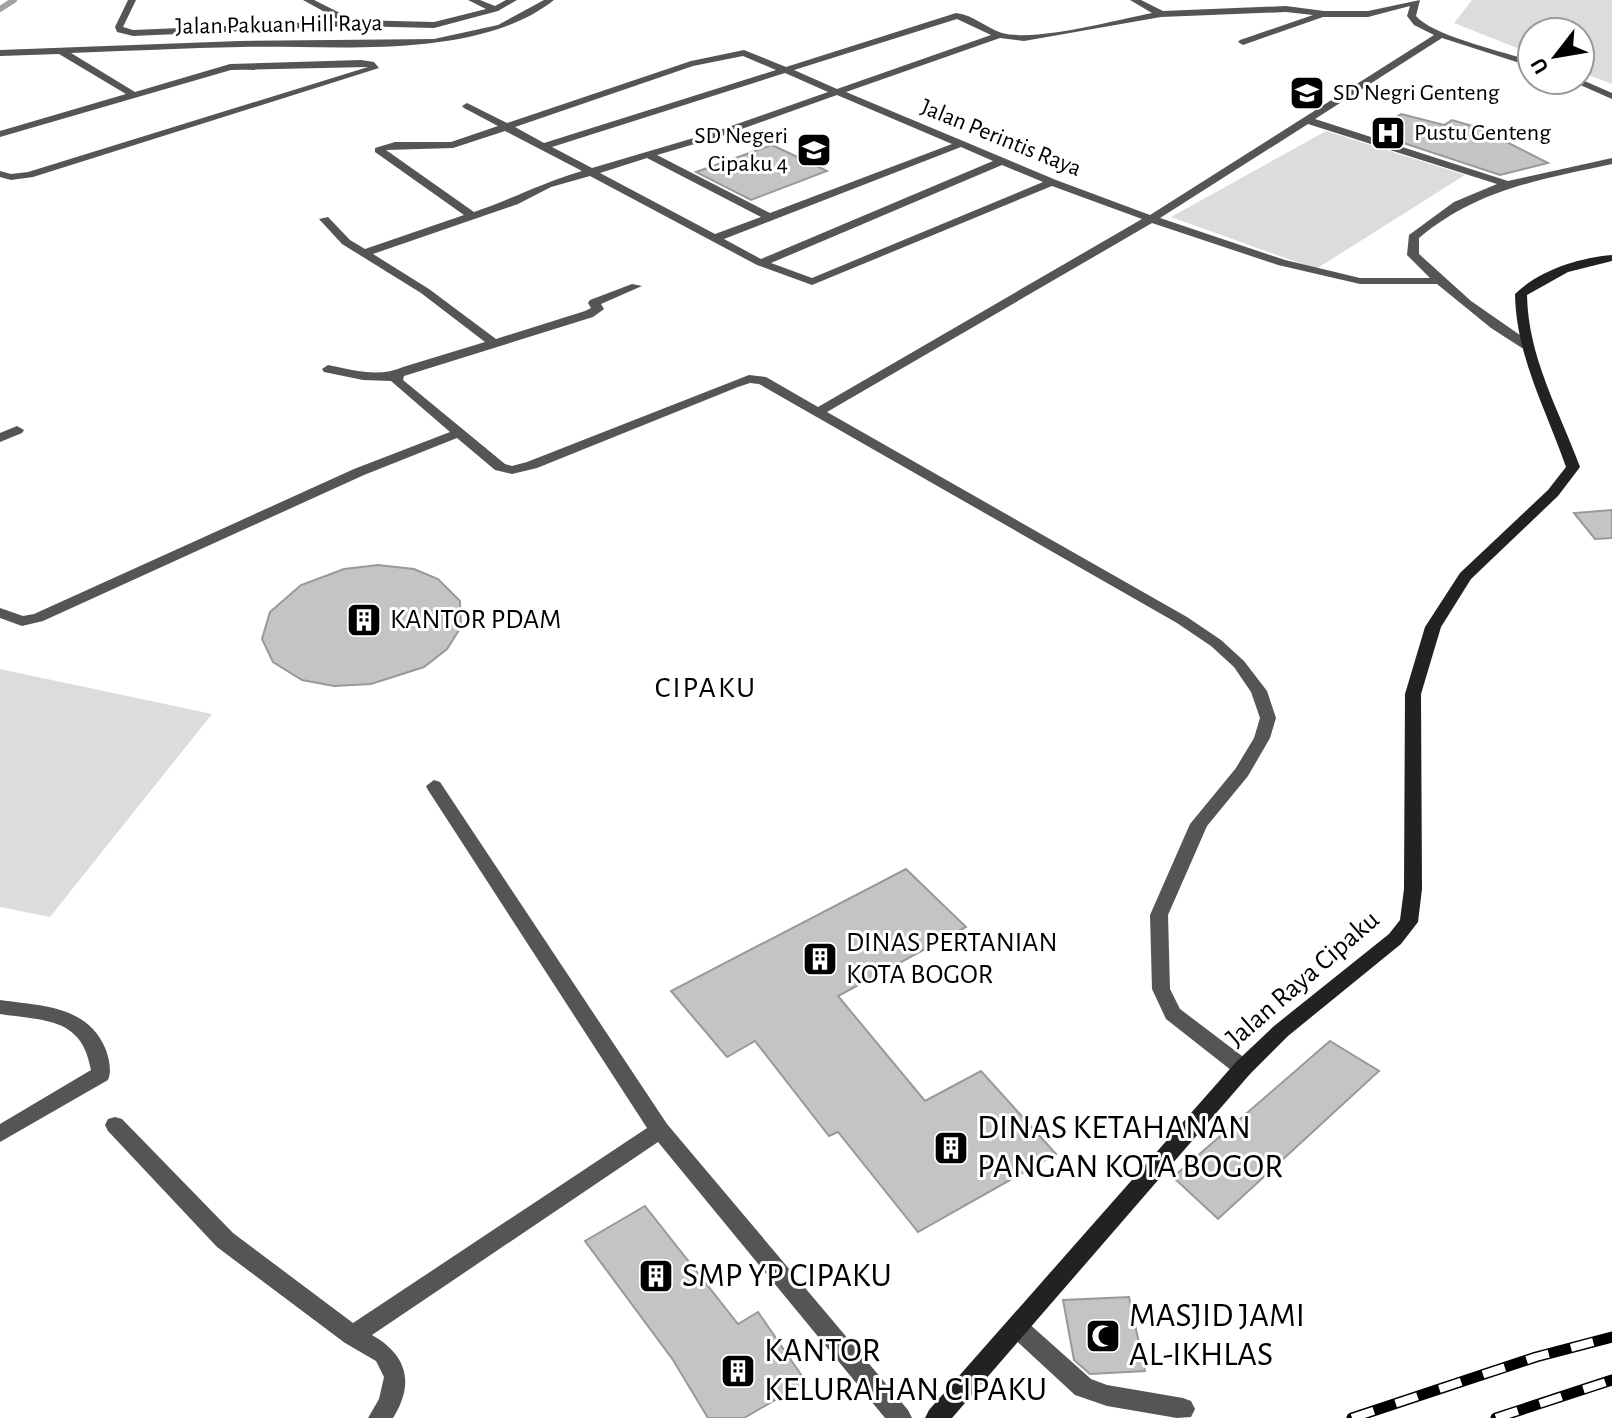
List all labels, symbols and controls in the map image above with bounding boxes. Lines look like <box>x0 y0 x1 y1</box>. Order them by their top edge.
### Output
street label: Jalan Pakuan Hill Raya <box>175 11 383 39</box>
north arrow <box>1516 16 1596 96</box>
text: U <box>1527 54 1553 77</box>
school or university icon: SD Negri Genteng <box>1288 74 1326 112</box>
place label: SD Negri Genteng <box>1333 81 1500 105</box>
street label: Jalan Perintis Raya <box>917 95 1085 181</box>
hospital icon: Pustu Genteng <box>1369 114 1407 152</box>
place label: Pustu Genteng <box>1414 121 1551 145</box>
place label: SD Negeri Cipaku 4 <box>694 124 788 176</box>
school or university icon: SD Negeri Cipaku 4 <box>795 131 833 169</box>
building icon: KANTOR PDAM <box>345 601 383 639</box>
place label: KANTOR PDAM <box>390 606 561 634</box>
district label: CIPAKU <box>655 673 757 703</box>
street label: Jalan Raya Cipaku <box>1221 905 1385 1053</box>
place label: DINAS PERTANIAN KOTA BOGOR <box>846 929 1058 989</box>
building icon: DINAS PERTANIAN KOTA BOGOR <box>801 940 839 978</box>
place label: DINAS KETAHANAN PANGAN KOTA BOGOR <box>977 1111 1283 1184</box>
building icon: DINAS KETAHANAN PANGAN KOTA BOGOR <box>932 1129 970 1167</box>
building icon: SMP YP CIPAKU <box>637 1257 675 1295</box>
place label: SMP YP CIPAKU <box>682 1259 892 1293</box>
place label: MASJID JAMI AL-IKHLAS <box>1129 1299 1305 1372</box>
mosque icon: MASJID JAMI AL-IKHLAS <box>1084 1317 1122 1355</box>
place label: KANTOR KELURAHAN CIPAKU <box>764 1334 1047 1407</box>
building icon: KANTOR KELURAHAN CIPAKU <box>719 1352 757 1390</box>

